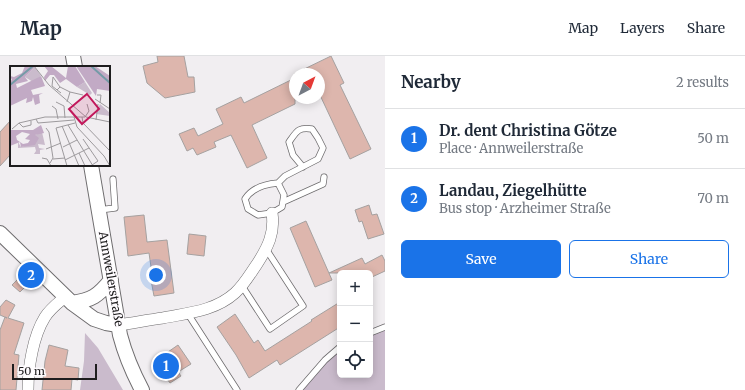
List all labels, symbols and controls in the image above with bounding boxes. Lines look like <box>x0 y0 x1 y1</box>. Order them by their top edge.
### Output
text: Map <box>20 16 62 40</box>
text: Map <box>568 19 598 37</box>
text: Layers <box>620 19 665 37</box>
text: Share <box>687 19 725 37</box>
inset map <box>10 66 110 166</box>
north arrow <box>289 68 325 104</box>
text: Nearby <box>401 71 461 93</box>
text: 2 results <box>676 74 729 91</box>
text: Dr. dent Christina Götze <box>439 121 617 140</box>
text: 1 <box>411 130 417 147</box>
text: 50 m <box>697 130 729 147</box>
text: Place · Annweilerstraße <box>439 140 583 157</box>
text: Landau, Ziegelhütte <box>439 181 587 200</box>
text: 2 <box>410 190 418 207</box>
text: 70 m <box>698 190 729 207</box>
text: Bus stop · Arzheimer Straße <box>439 200 611 217</box>
street label: Annweilerstraße <box>96 229 127 328</box>
button: Save <box>401 240 561 278</box>
button: Share <box>569 240 729 278</box>
pin: 2 <box>18 260 44 290</box>
your location <box>146 265 166 285</box>
map controls <box>337 270 373 378</box>
button: + <box>337 270 373 306</box>
button: − <box>337 306 373 342</box>
button: locate <box>337 342 373 378</box>
pin: 1 <box>153 351 179 381</box>
scale bar <box>12 362 97 381</box>
text: 50 m <box>18 364 45 378</box>

